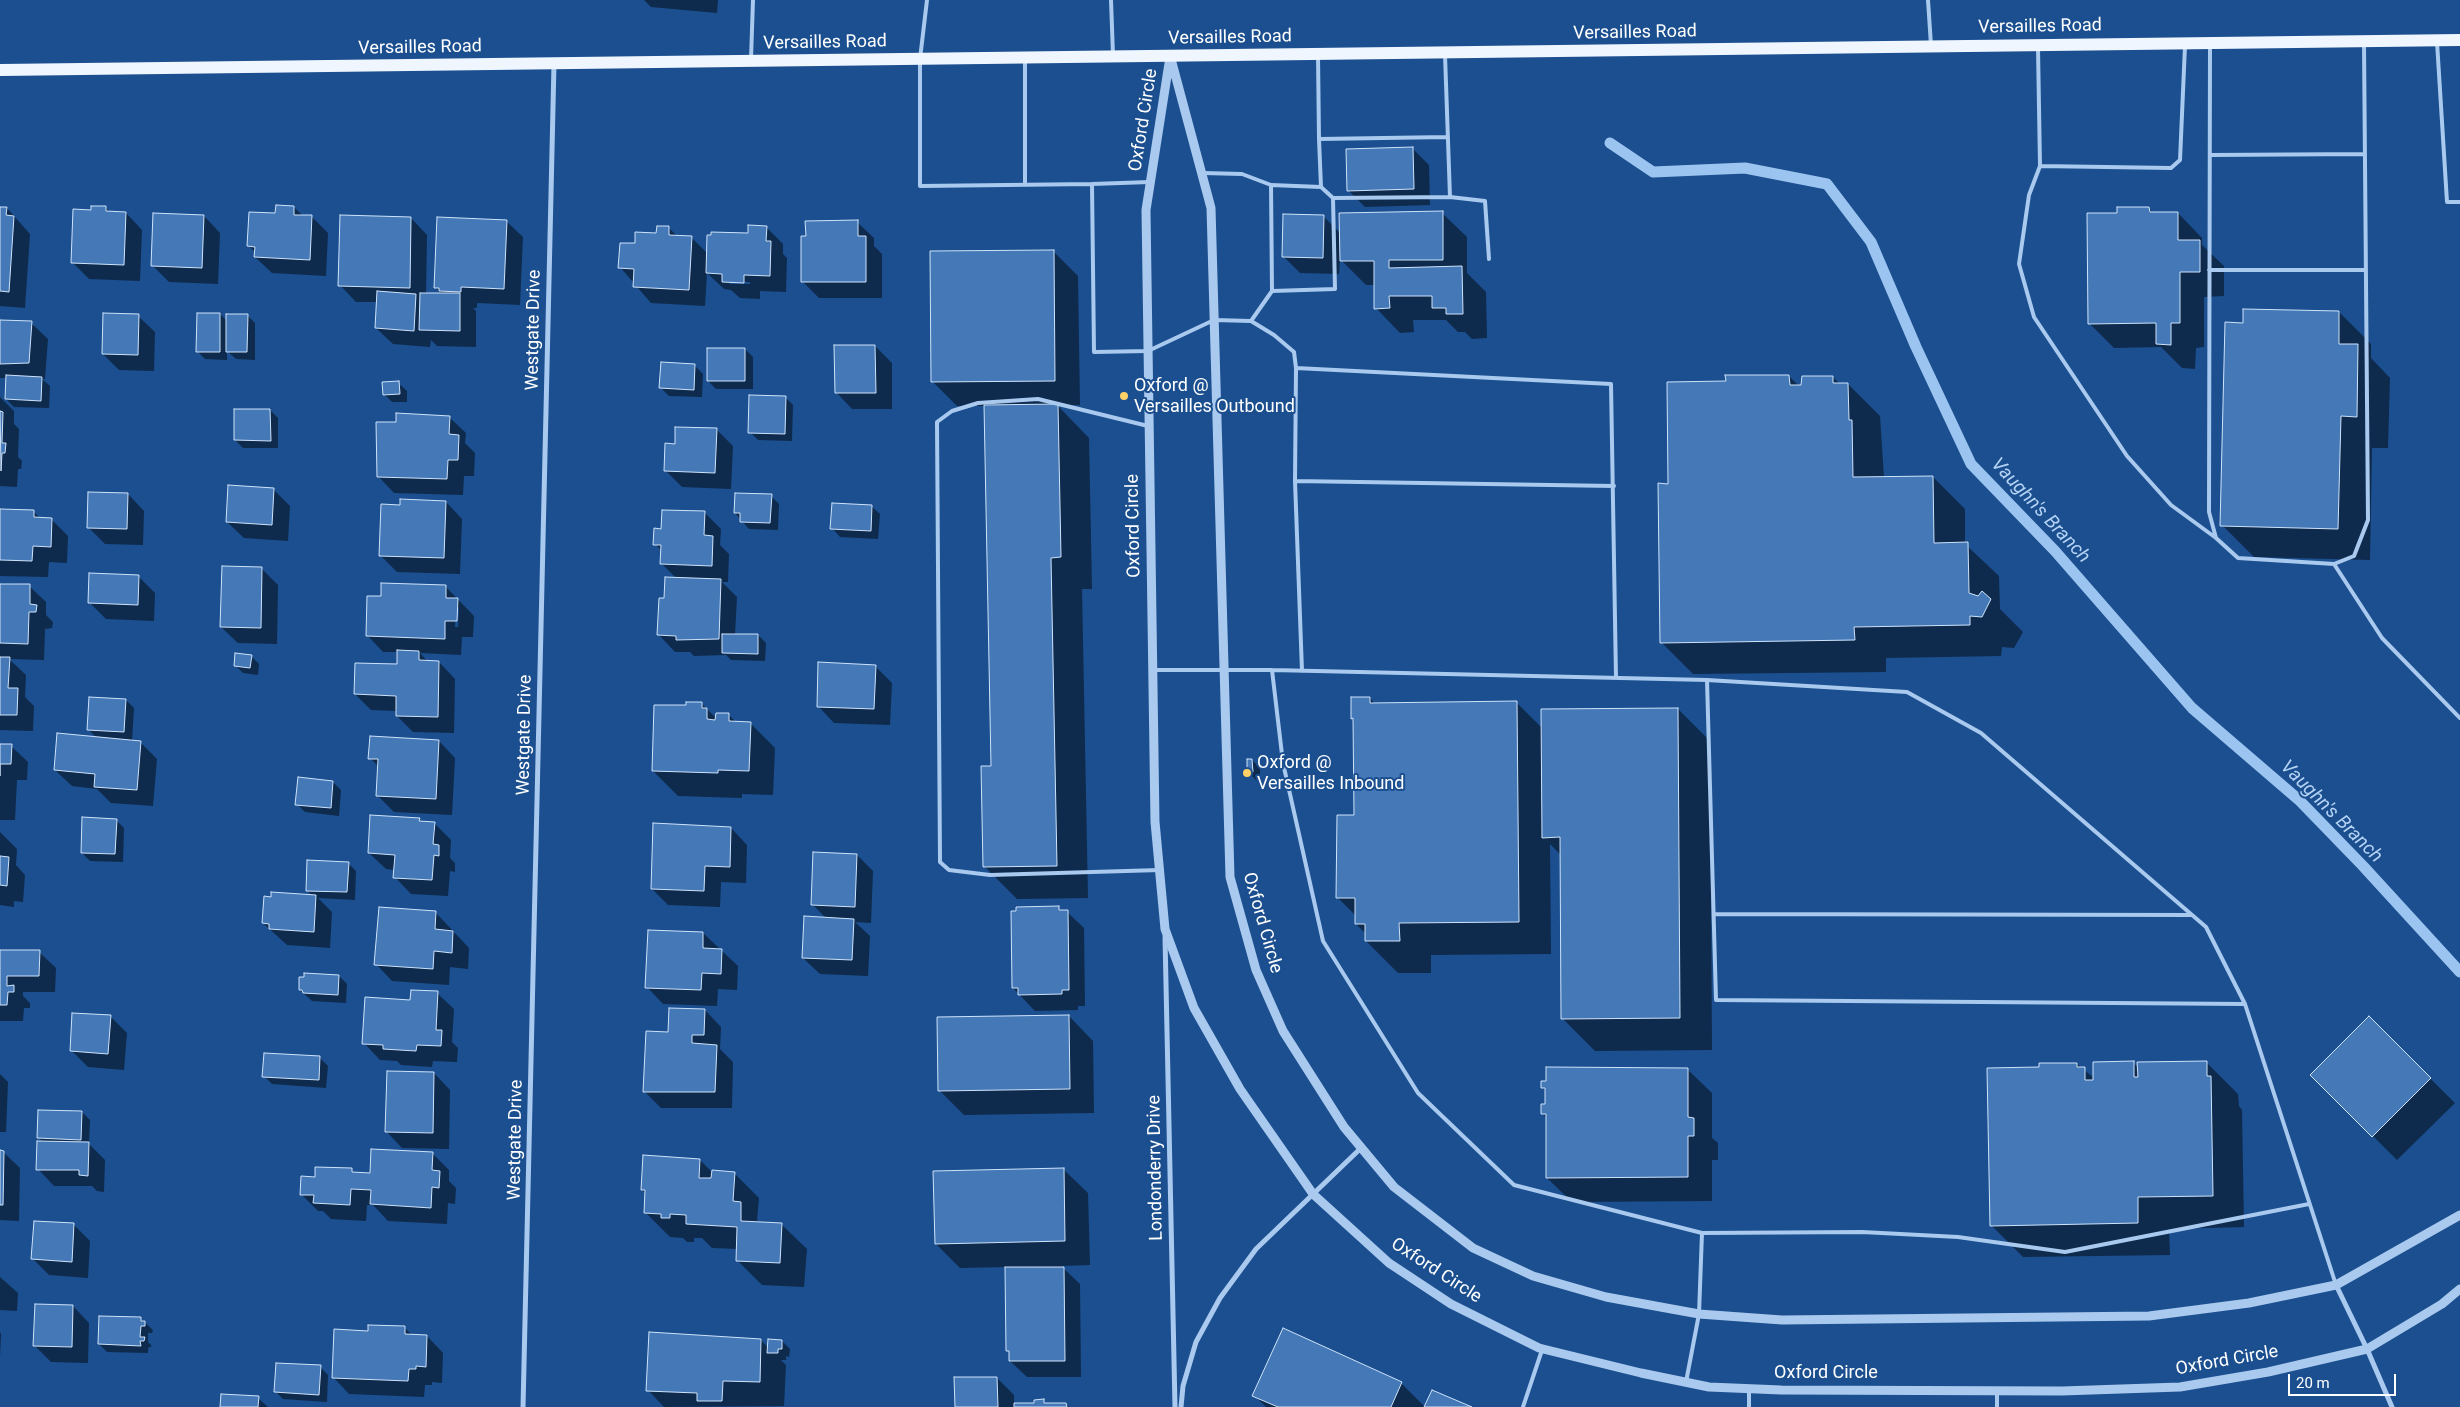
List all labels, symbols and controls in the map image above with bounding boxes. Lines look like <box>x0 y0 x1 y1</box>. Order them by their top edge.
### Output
street label: Versailles Road <box>1978 15 2102 39</box>
street label: Versailles Road <box>1573 21 1697 45</box>
street label: Versailles Road <box>1168 26 1292 50</box>
street label: Versailles Road <box>763 31 887 55</box>
street label: Versailles Road <box>358 36 482 60</box>
street label: Oxford Circle <box>1125 67 1163 173</box>
street label: Westgate Drive <box>522 269 546 391</box>
place label: Oxford @ Versailles Outbound <box>1134 375 1295 418</box>
marker: Oxford @ Versailles Outbound <box>1118 390 1130 402</box>
water label: Vaughn's Branch <box>1986 454 2094 568</box>
street label: Oxford Circle <box>1122 474 1146 578</box>
street label: Westgate Drive <box>513 674 537 796</box>
place label: Oxford @ Versailles Inbound <box>1257 752 1404 794</box>
water label: Vaughn's Branch <box>2275 756 2387 868</box>
marker: Oxford @ Versailles Inbound <box>1241 767 1253 779</box>
street label: Oxford Circle <box>1237 870 1287 976</box>
street label: Westgate Drive <box>504 1079 528 1201</box>
street label: Londonderry Drive <box>1144 1095 1168 1241</box>
street label: Oxford Circle <box>1387 1234 1485 1308</box>
street label: Oxford Circle <box>2174 1341 2280 1381</box>
street label: Oxford Circle <box>1774 1362 1878 1384</box>
scale bar <box>2290 1364 2398 1396</box>
text: 20 m <box>2296 1374 2330 1392</box>

